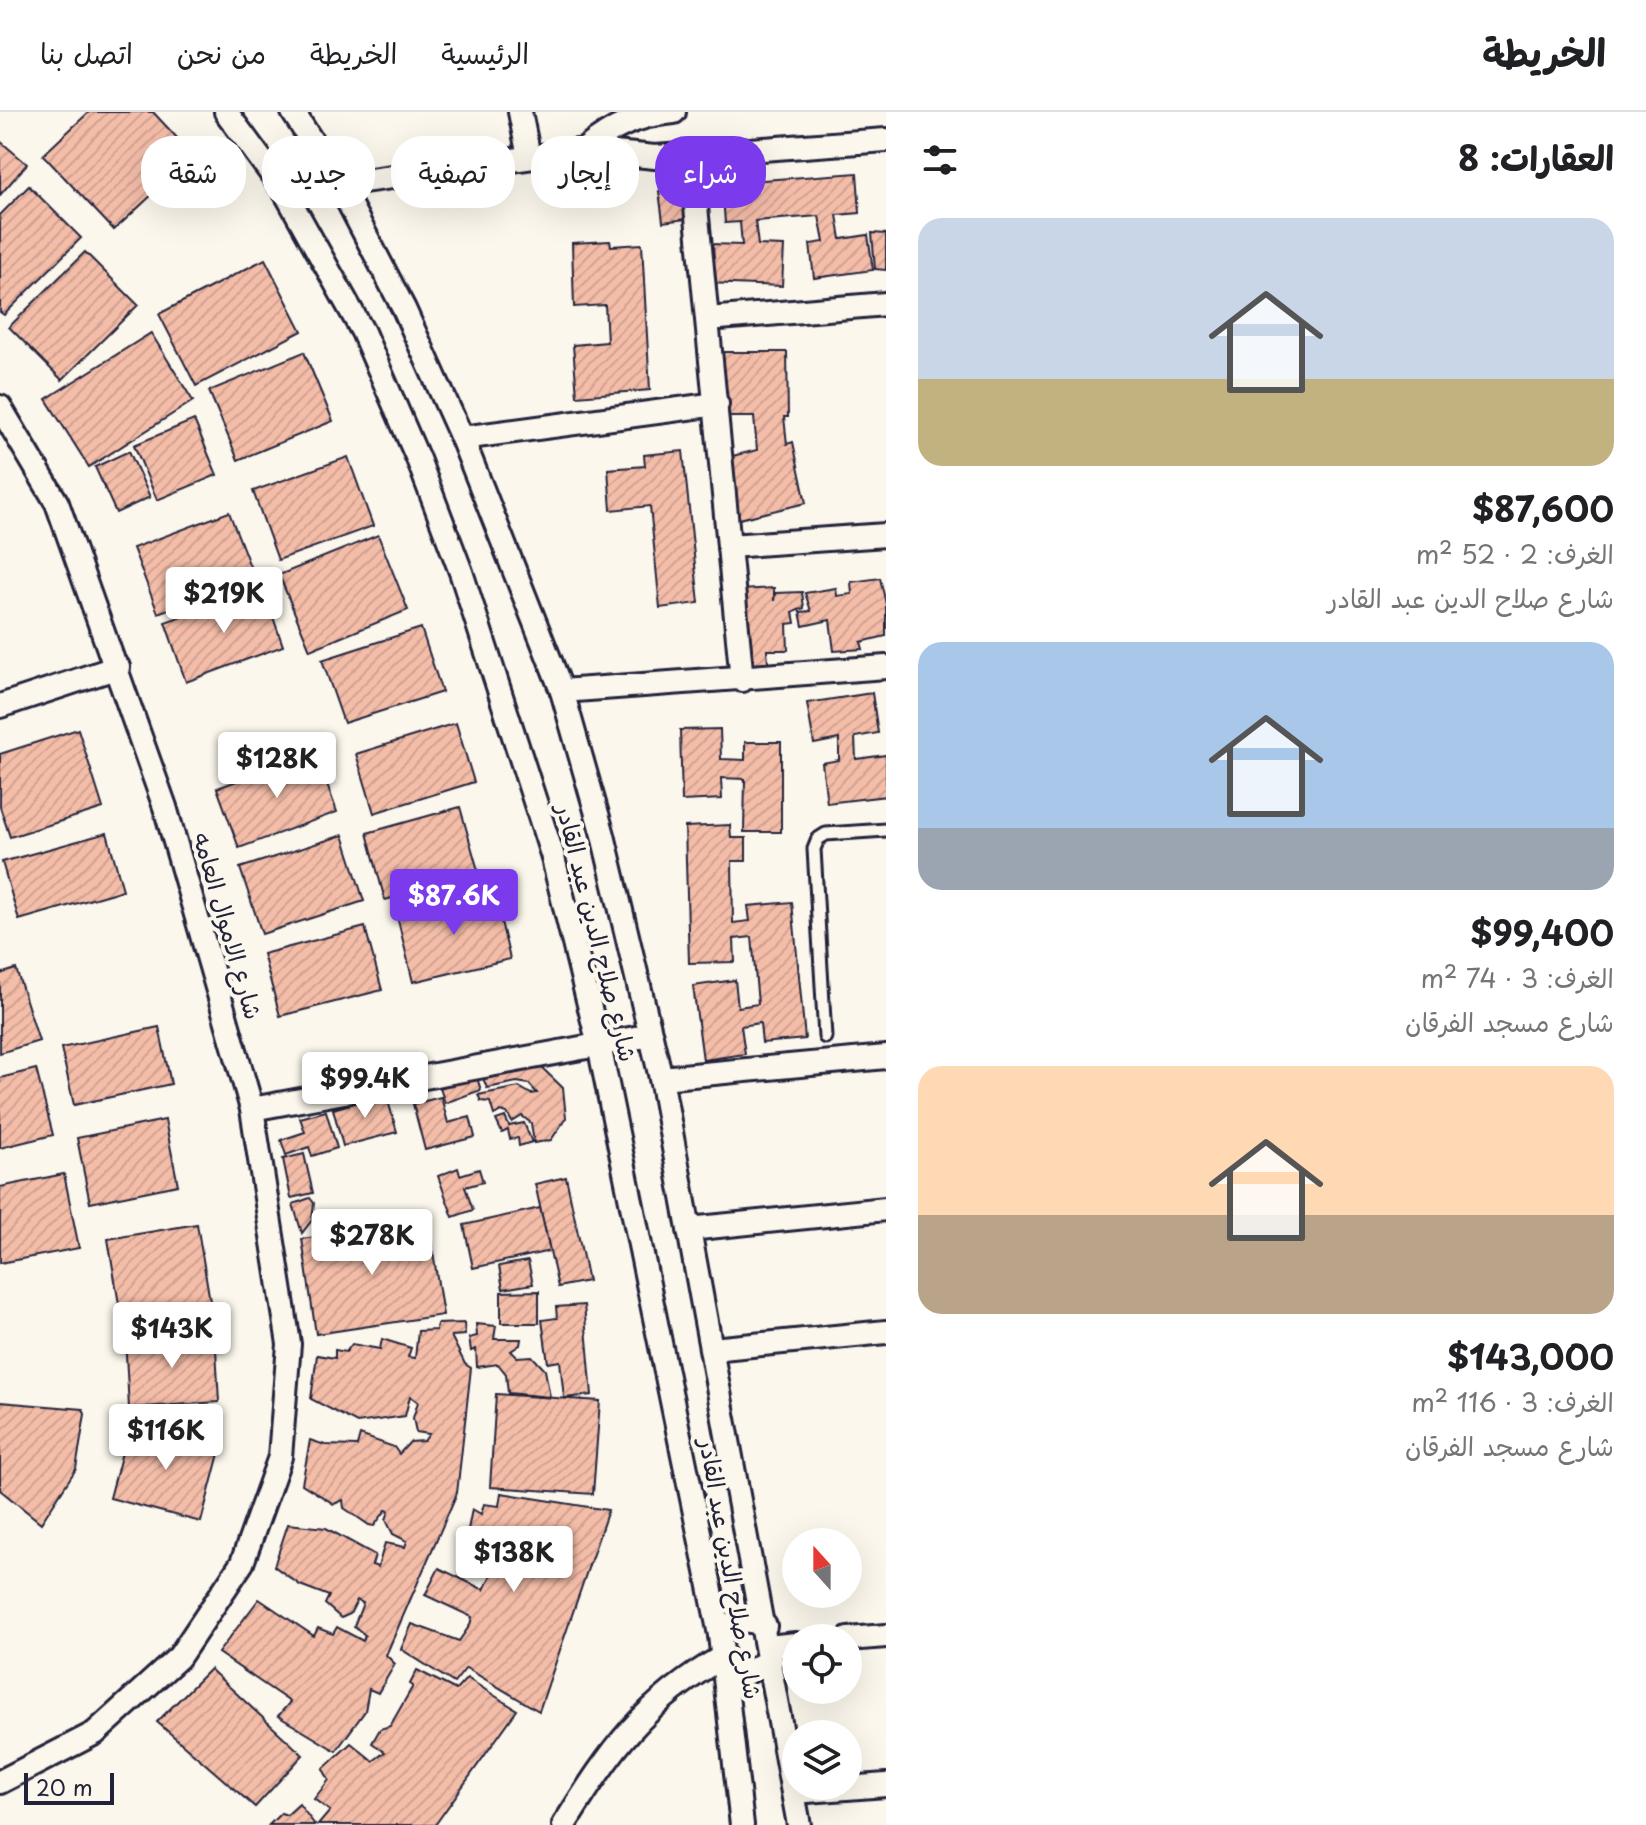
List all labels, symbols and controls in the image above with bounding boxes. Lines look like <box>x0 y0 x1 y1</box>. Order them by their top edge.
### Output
text: الخريطة <box>1482 23 1606 80</box>
text: اتصل بنا <box>40 31 133 74</box>
text: من نحن <box>177 31 266 74</box>
text: الخريطة <box>310 31 397 74</box>
text: الرئيسية <box>441 31 529 74</box>
text: العقارات: 8 <box>1458 131 1614 183</box>
chip: شقة <box>141 136 246 208</box>
chip: جديد <box>262 136 375 208</box>
chip: تصفية <box>391 136 515 208</box>
chip: إيجار <box>531 136 639 208</box>
chip: شراء <box>655 136 766 208</box>
icon: filters <box>918 138 962 182</box>
icon: home <box>1194 270 1338 414</box>
text: $87,600 <box>1472 482 1614 534</box>
text: الغرف: 2 · 52 m² <box>1416 534 1614 573</box>
pin: $219K <box>168 567 280 635</box>
text: $219K <box>184 573 264 612</box>
text: شارع صلاح الدين عبد القادر <box>1328 578 1614 617</box>
icon: home <box>1194 694 1338 838</box>
pin: $128K <box>221 732 333 800</box>
text: $128K <box>236 738 318 777</box>
street label: شارع صلاح الدين عبد القادر <box>547 798 647 1065</box>
street label: شارع الاموال العامه <box>184 828 273 1023</box>
pin: $87.6K <box>389 869 519 937</box>
text: $87.6K <box>408 875 500 914</box>
text: $99,400 <box>1471 906 1614 958</box>
text: الغرف: 3 · 74 m² <box>1420 958 1614 997</box>
text: شارع مسجد الفرقان <box>1405 1002 1614 1041</box>
pin: $99.4K <box>300 1052 430 1120</box>
text: $99.4K <box>320 1058 410 1097</box>
icon: home <box>1194 1118 1338 1262</box>
pin: $278K <box>316 1209 428 1277</box>
text: $278K <box>329 1215 415 1254</box>
pin: $143K <box>116 1302 228 1370</box>
text: $143K <box>131 1308 213 1347</box>
text: $143,000 <box>1447 1330 1614 1382</box>
text: الغرف: 3 · 116 m² <box>1411 1382 1614 1421</box>
pin: $116K <box>110 1404 222 1472</box>
text: $116K <box>127 1410 205 1449</box>
text: شارع مسجد الفرقان <box>1405 1426 1614 1465</box>
street label: شارع صلاح الدين عبد القادر <box>690 1433 773 1702</box>
pin: $138K <box>458 1526 570 1594</box>
north arrow <box>782 1528 862 1608</box>
map controls <box>782 1528 862 1800</box>
text: $138K <box>474 1532 554 1571</box>
button: locate <box>782 1624 862 1704</box>
button: layers <box>782 1720 862 1800</box>
scale bar <box>24 1769 114 1805</box>
text: 20 m <box>36 1770 93 1803</box>

